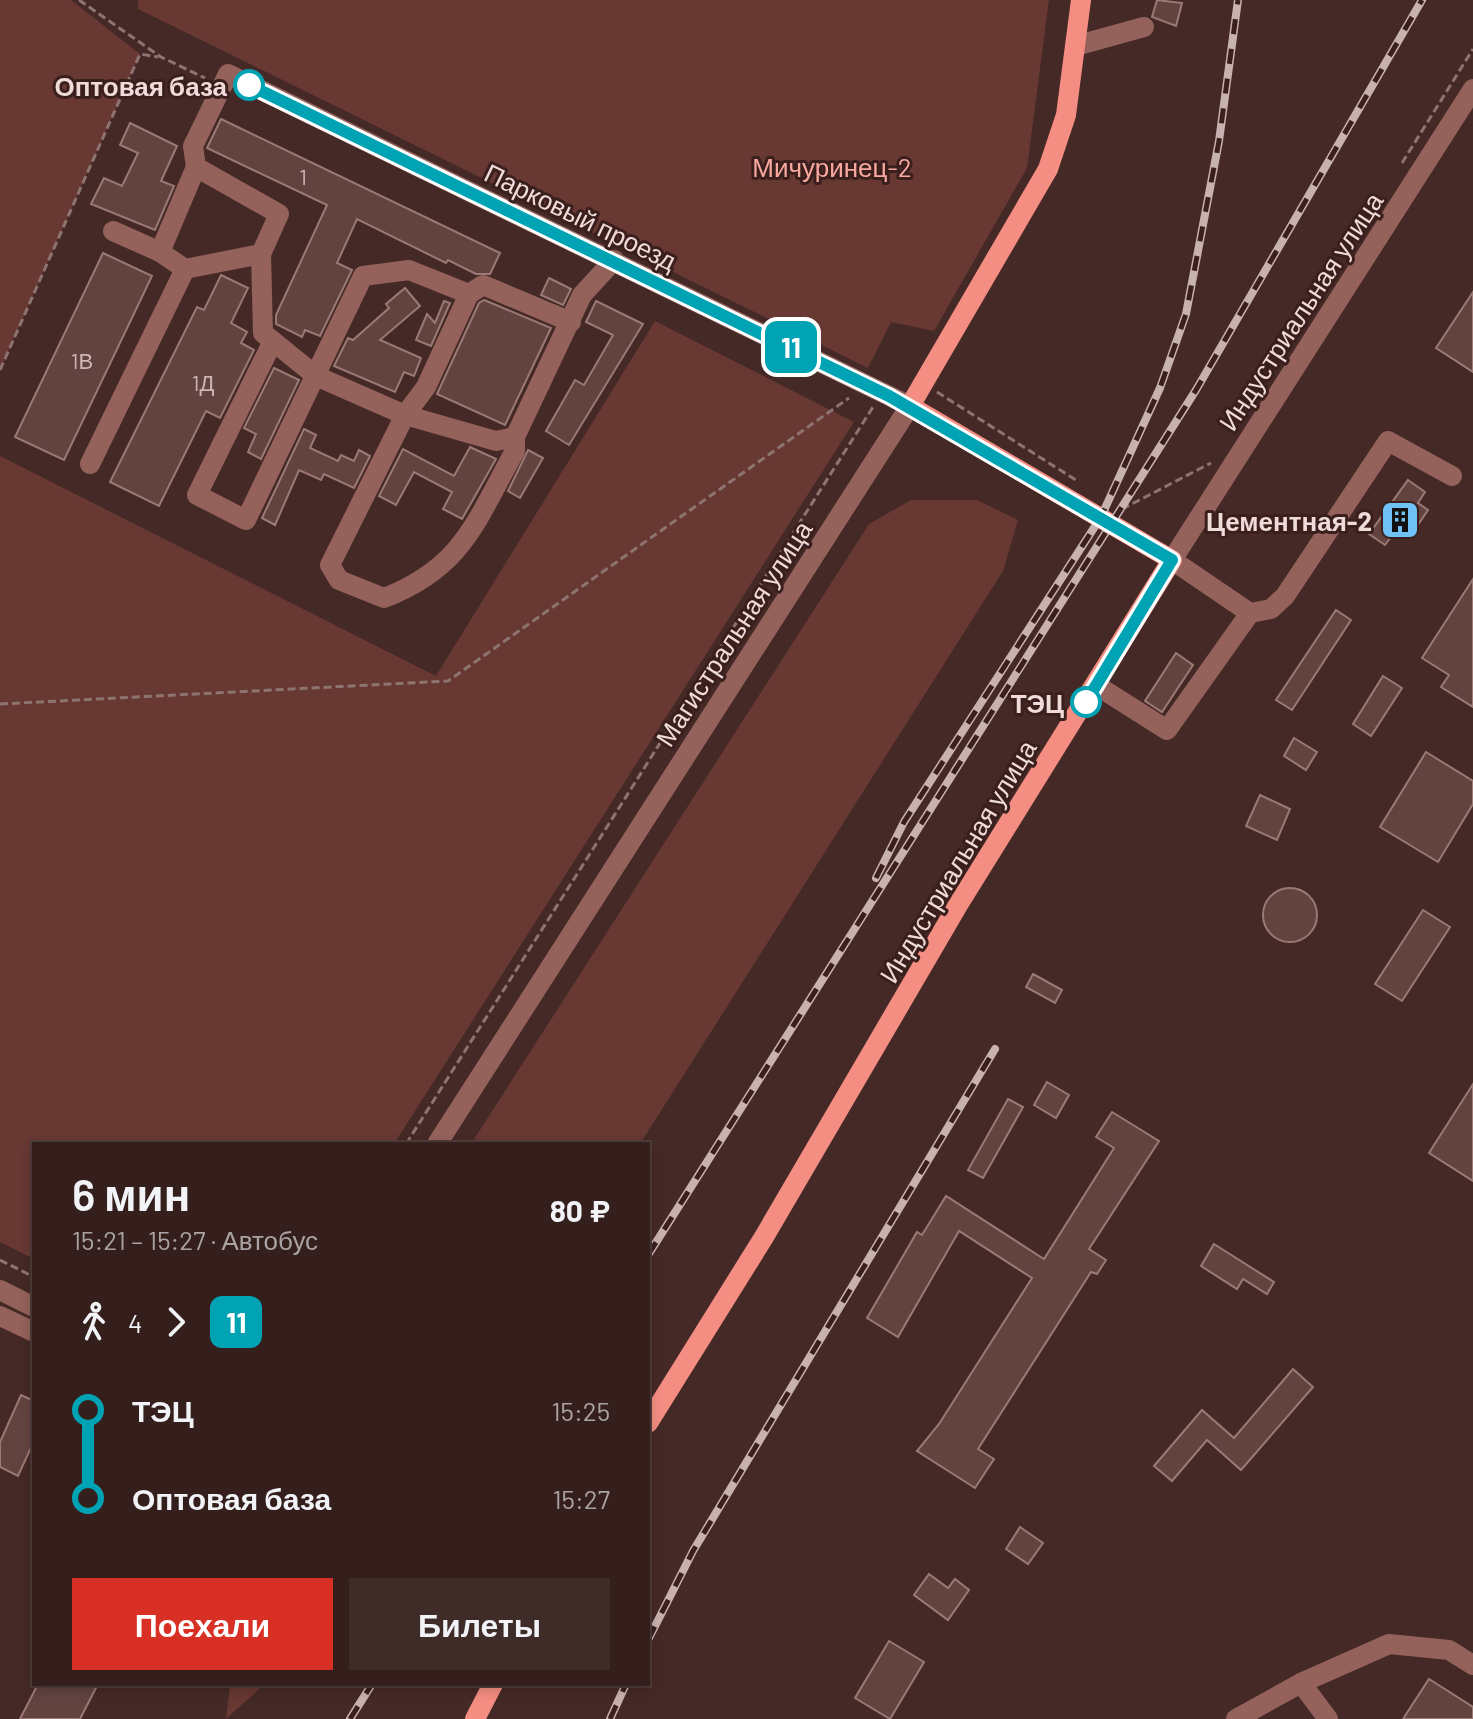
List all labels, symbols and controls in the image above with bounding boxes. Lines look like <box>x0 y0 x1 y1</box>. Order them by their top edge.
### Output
place label: Оптовая база <box>54 70 228 101</box>
marker: Оптовая база <box>234 70 264 100</box>
park label: Мичуринец-2 <box>752 151 912 182</box>
street label: Парковый проезд <box>480 156 682 276</box>
house number: 1 <box>299 163 307 189</box>
street label: Индустриальная улица <box>1211 186 1389 436</box>
line badge: 11 <box>755 321 827 373</box>
text: 11 <box>781 330 801 364</box>
house number: 1В <box>71 347 93 373</box>
house number: 1Д <box>192 369 214 396</box>
building icon: Цементная-2 <box>1379 499 1421 541</box>
place label: Цементная-2 <box>1206 505 1372 536</box>
street label: Магистральная улица <box>649 514 818 752</box>
place label: ТЭЦ <box>1011 687 1064 718</box>
marker: ТЭЦ <box>1071 687 1101 717</box>
street label: Индустриальная улица <box>872 734 1042 988</box>
text: 6 мин <box>72 1167 190 1220</box>
text: 80 ₽ <box>550 1192 610 1228</box>
text: 15:21 – 15:27 · Автобус <box>72 1224 318 1255</box>
icon: walk <box>72 1300 116 1344</box>
icon: forward <box>154 1300 198 1344</box>
text: 11 <box>226 1305 246 1339</box>
text: 4 <box>128 1307 142 1338</box>
text: ТЭЦ <box>132 1392 194 1428</box>
text: 15:25 <box>551 1395 610 1426</box>
text: Оптовая база <box>132 1480 331 1516</box>
text: 15:27 <box>552 1483 610 1514</box>
button: Поехали <box>72 1578 333 1670</box>
button: Билеты <box>349 1578 610 1670</box>

